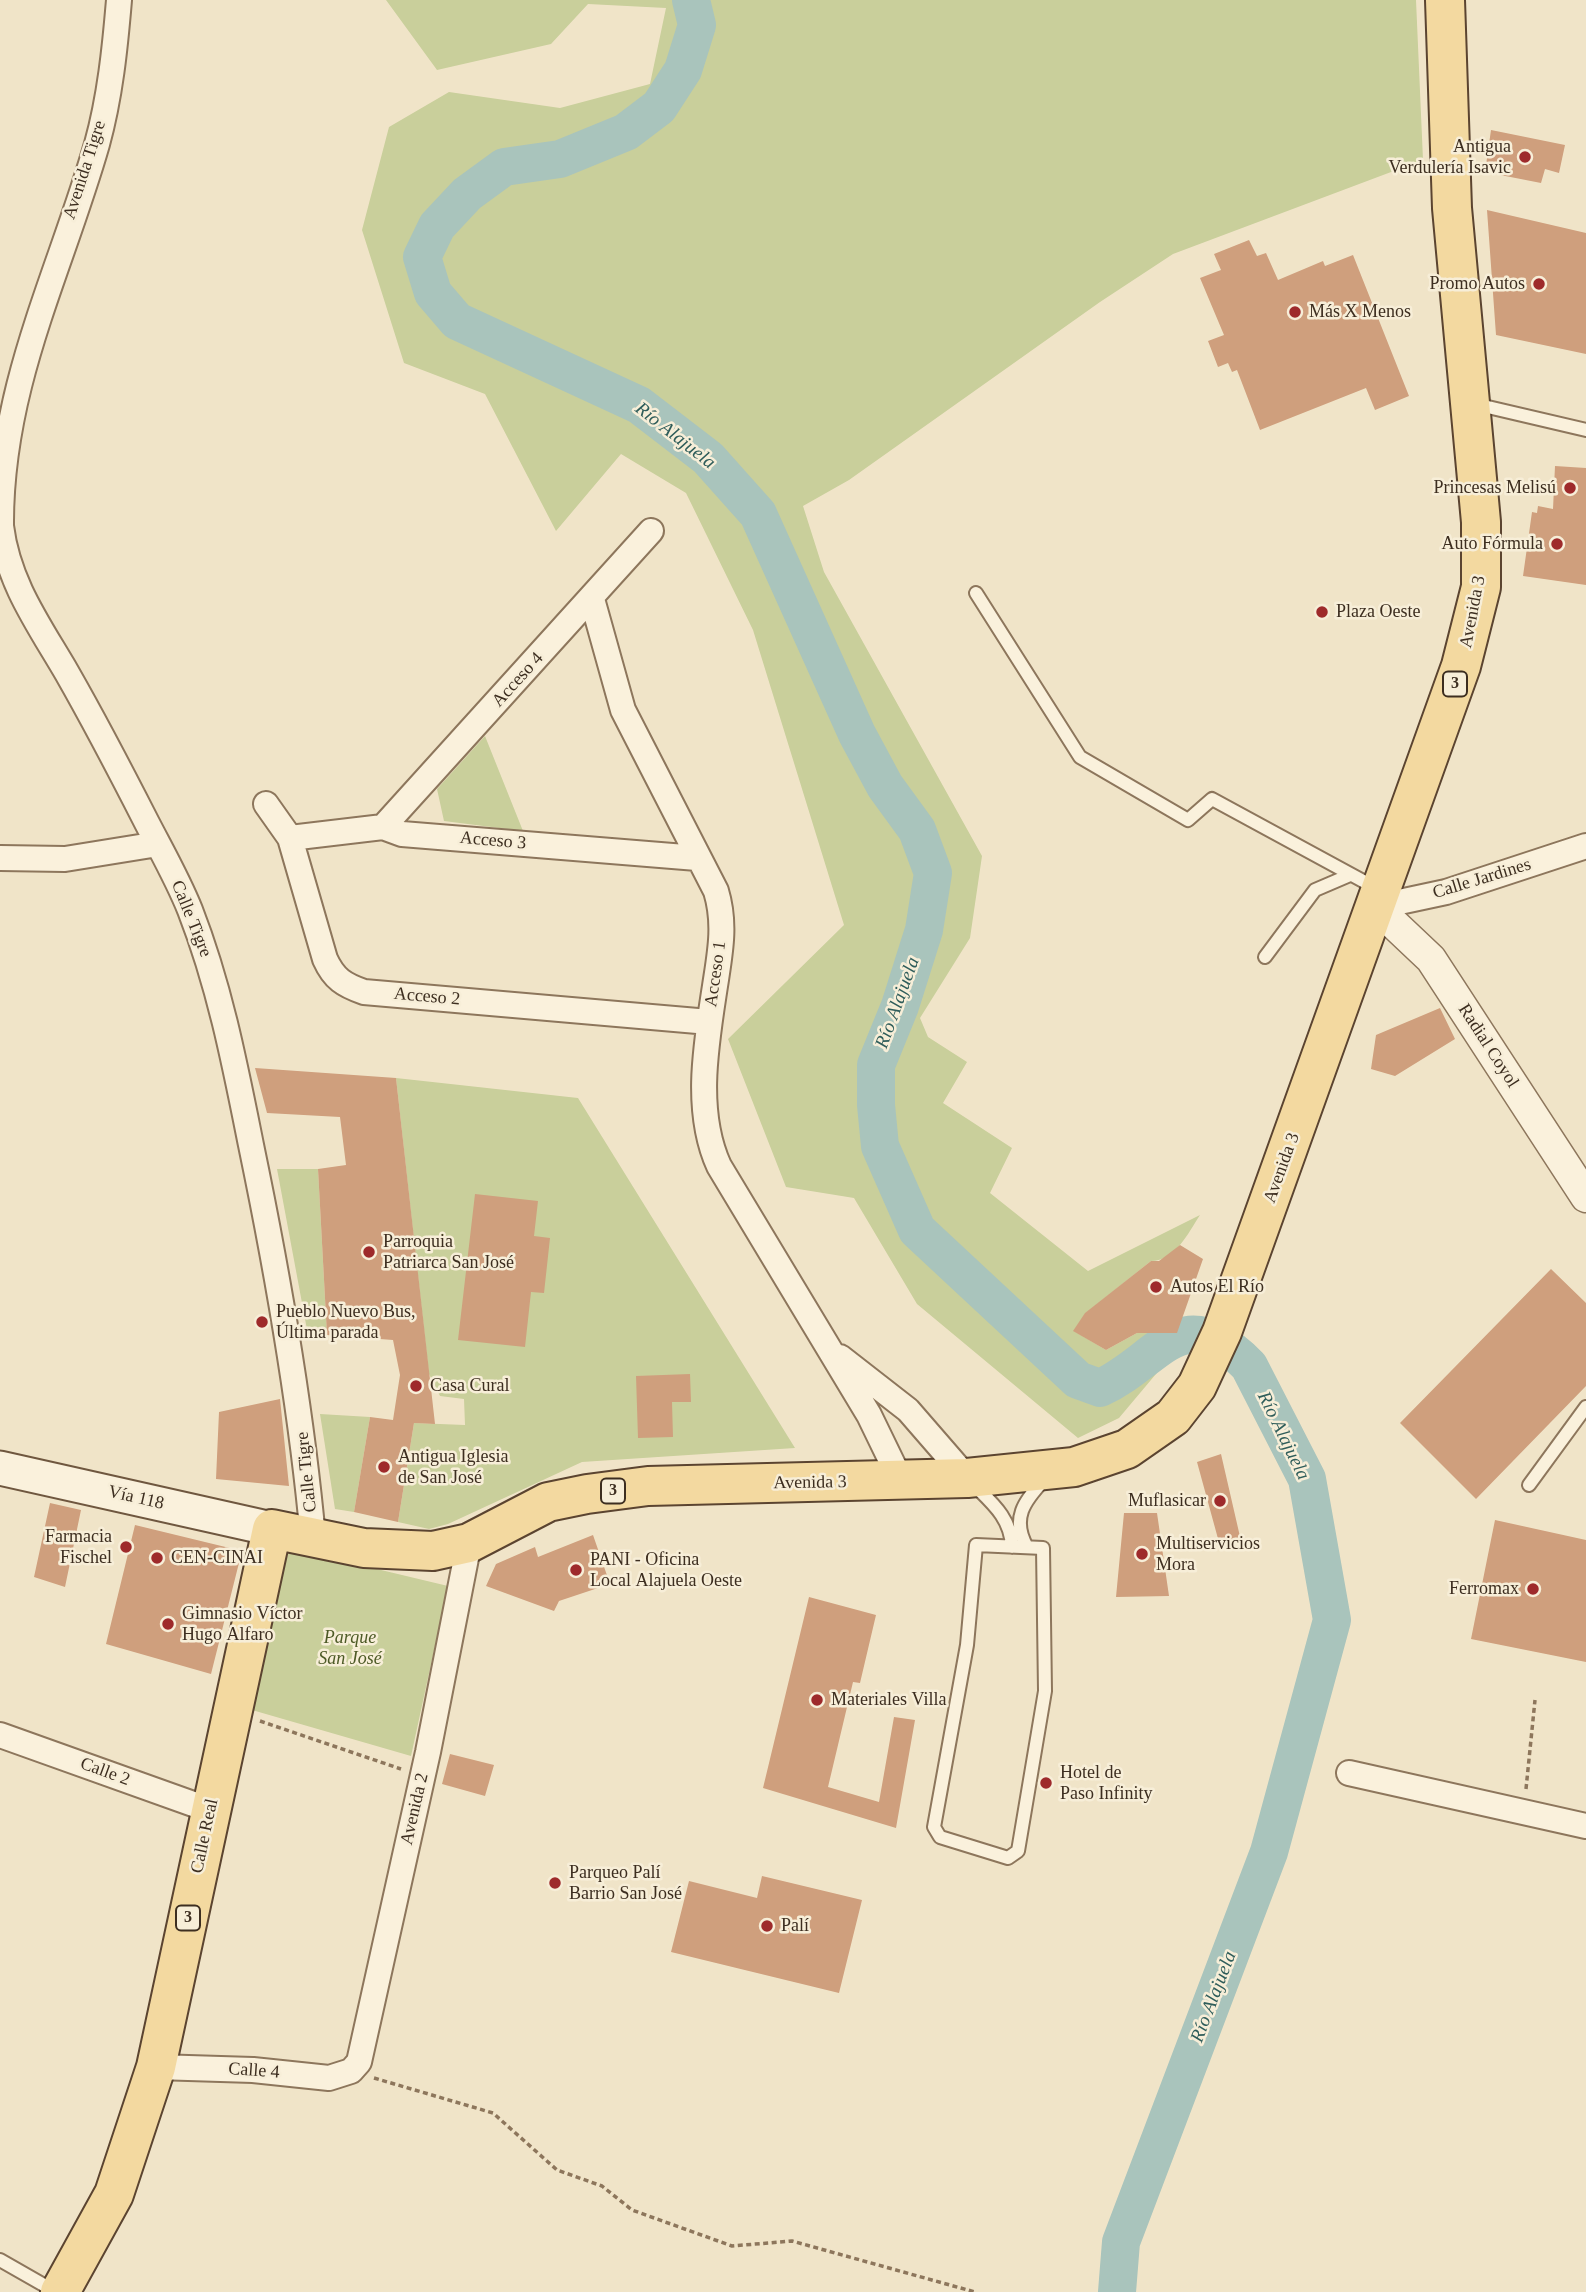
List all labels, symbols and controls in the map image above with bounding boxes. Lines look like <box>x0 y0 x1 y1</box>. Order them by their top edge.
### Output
street label: Avenida Tigre <box>59 118 111 222</box>
place label: Antigua Verdulería Isavic <box>1389 136 1511 178</box>
marker: Antigua Verdulería Isavic <box>1517 149 1533 165</box>
place label: Promo Autos <box>1429 273 1525 295</box>
marker: Promo Autos <box>1531 276 1547 292</box>
place label: Más X Menos <box>1309 301 1411 323</box>
marker: Más X Menos <box>1287 304 1303 320</box>
water label: Río Alajuela <box>630 398 720 474</box>
place label: Princesas Melisú <box>1434 477 1556 499</box>
marker: Princesas Melisú <box>1562 480 1578 496</box>
place label: Auto Fórmula <box>1442 533 1543 555</box>
marker: Auto Fórmula <box>1549 536 1565 552</box>
street label: Avenida 3 <box>1455 574 1491 650</box>
place label: Plaza Oeste <box>1336 601 1420 623</box>
marker: Plaza Oeste <box>1314 604 1330 620</box>
street label: Acceso 4 <box>488 648 548 712</box>
road number: 3 <box>1443 671 1467 696</box>
street label: Acceso 3 <box>459 827 527 855</box>
street label: Calle Jardines <box>1430 854 1534 904</box>
street label: Calle Tigre <box>166 877 216 961</box>
street label: Acceso 1 <box>701 940 731 1008</box>
water label: Río Alajuela <box>871 954 925 1052</box>
street label: Acceso 2 <box>393 983 461 1011</box>
street label: Radial Coyol <box>1453 1000 1523 1092</box>
street label: Avenida 3 <box>1259 1130 1305 1206</box>
place label: Parroquia Patriarca San José <box>383 1231 514 1274</box>
marker: Parroquia Patriarca San José <box>361 1244 377 1260</box>
place label: Autos El Río <box>1170 1276 1264 1298</box>
marker: Autos El Río <box>1148 1279 1164 1295</box>
place label: Pueblo Nuevo Bus, Última parada <box>276 1301 416 1344</box>
marker: Pueblo Nuevo Bus, Última parada <box>254 1314 270 1330</box>
place label: Casa Cural <box>430 1375 509 1397</box>
marker: Casa Cural <box>408 1378 424 1394</box>
water label: Río Alajuela <box>1252 1388 1314 1484</box>
street label: Calle Tigre <box>292 1431 322 1513</box>
place label: Antigua Iglesia de San José <box>398 1446 508 1488</box>
marker: Antigua Iglesia de San José <box>376 1459 392 1475</box>
street label: Avenida 3 <box>773 1472 847 1494</box>
road number: 3 <box>601 1478 625 1504</box>
street label: Vía 118 <box>106 1481 166 1515</box>
place label: Muflasicar <box>1128 1490 1206 1512</box>
marker: Muflasicar <box>1212 1493 1228 1509</box>
place label: Farmacia Fischel <box>45 1526 112 1568</box>
place label: Multiservicios Mora <box>1156 1533 1260 1576</box>
marker: Farmacia Fischel <box>118 1539 134 1555</box>
marker: Multiservicios Mora <box>1134 1546 1150 1562</box>
place label: CEN-CINAI <box>171 1547 263 1569</box>
place label: PANI - Oficina Local Alajuela Oeste <box>590 1549 742 1592</box>
marker: CEN-CINAI <box>149 1550 165 1566</box>
marker: PANI - Oficina Local Alajuela Oeste <box>568 1562 584 1578</box>
place label: Ferromax <box>1449 1578 1519 1600</box>
marker: Ferromax <box>1525 1581 1541 1597</box>
place label: Gimnasio Víctor Hugo Alfaro <box>182 1603 302 1646</box>
marker: Gimnasio Víctor Hugo Alfaro <box>160 1616 176 1632</box>
park label: Parque San José <box>318 1627 382 1670</box>
place label: Materiales Villa <box>831 1689 946 1711</box>
marker: Materiales Villa <box>809 1692 825 1708</box>
street label: Calle 2 <box>77 1753 133 1791</box>
place label: Hotel de Paso Infinity <box>1060 1762 1152 1804</box>
street label: Avenida 2 <box>396 1771 434 1847</box>
marker: Hotel de Paso Infinity <box>1038 1775 1054 1791</box>
street label: Calle Real <box>187 1797 223 1875</box>
place label: Parqueo Palí Barrio San José <box>569 1862 682 1904</box>
marker: Parqueo Palí Barrio San José <box>547 1875 563 1891</box>
road number: 3 <box>176 1906 200 1930</box>
place label: Palí <box>781 1915 809 1937</box>
marker: Palí <box>759 1918 775 1934</box>
water label: Río Alajuela <box>1186 1948 1242 2046</box>
street label: Calle 4 <box>228 2058 280 2084</box>

